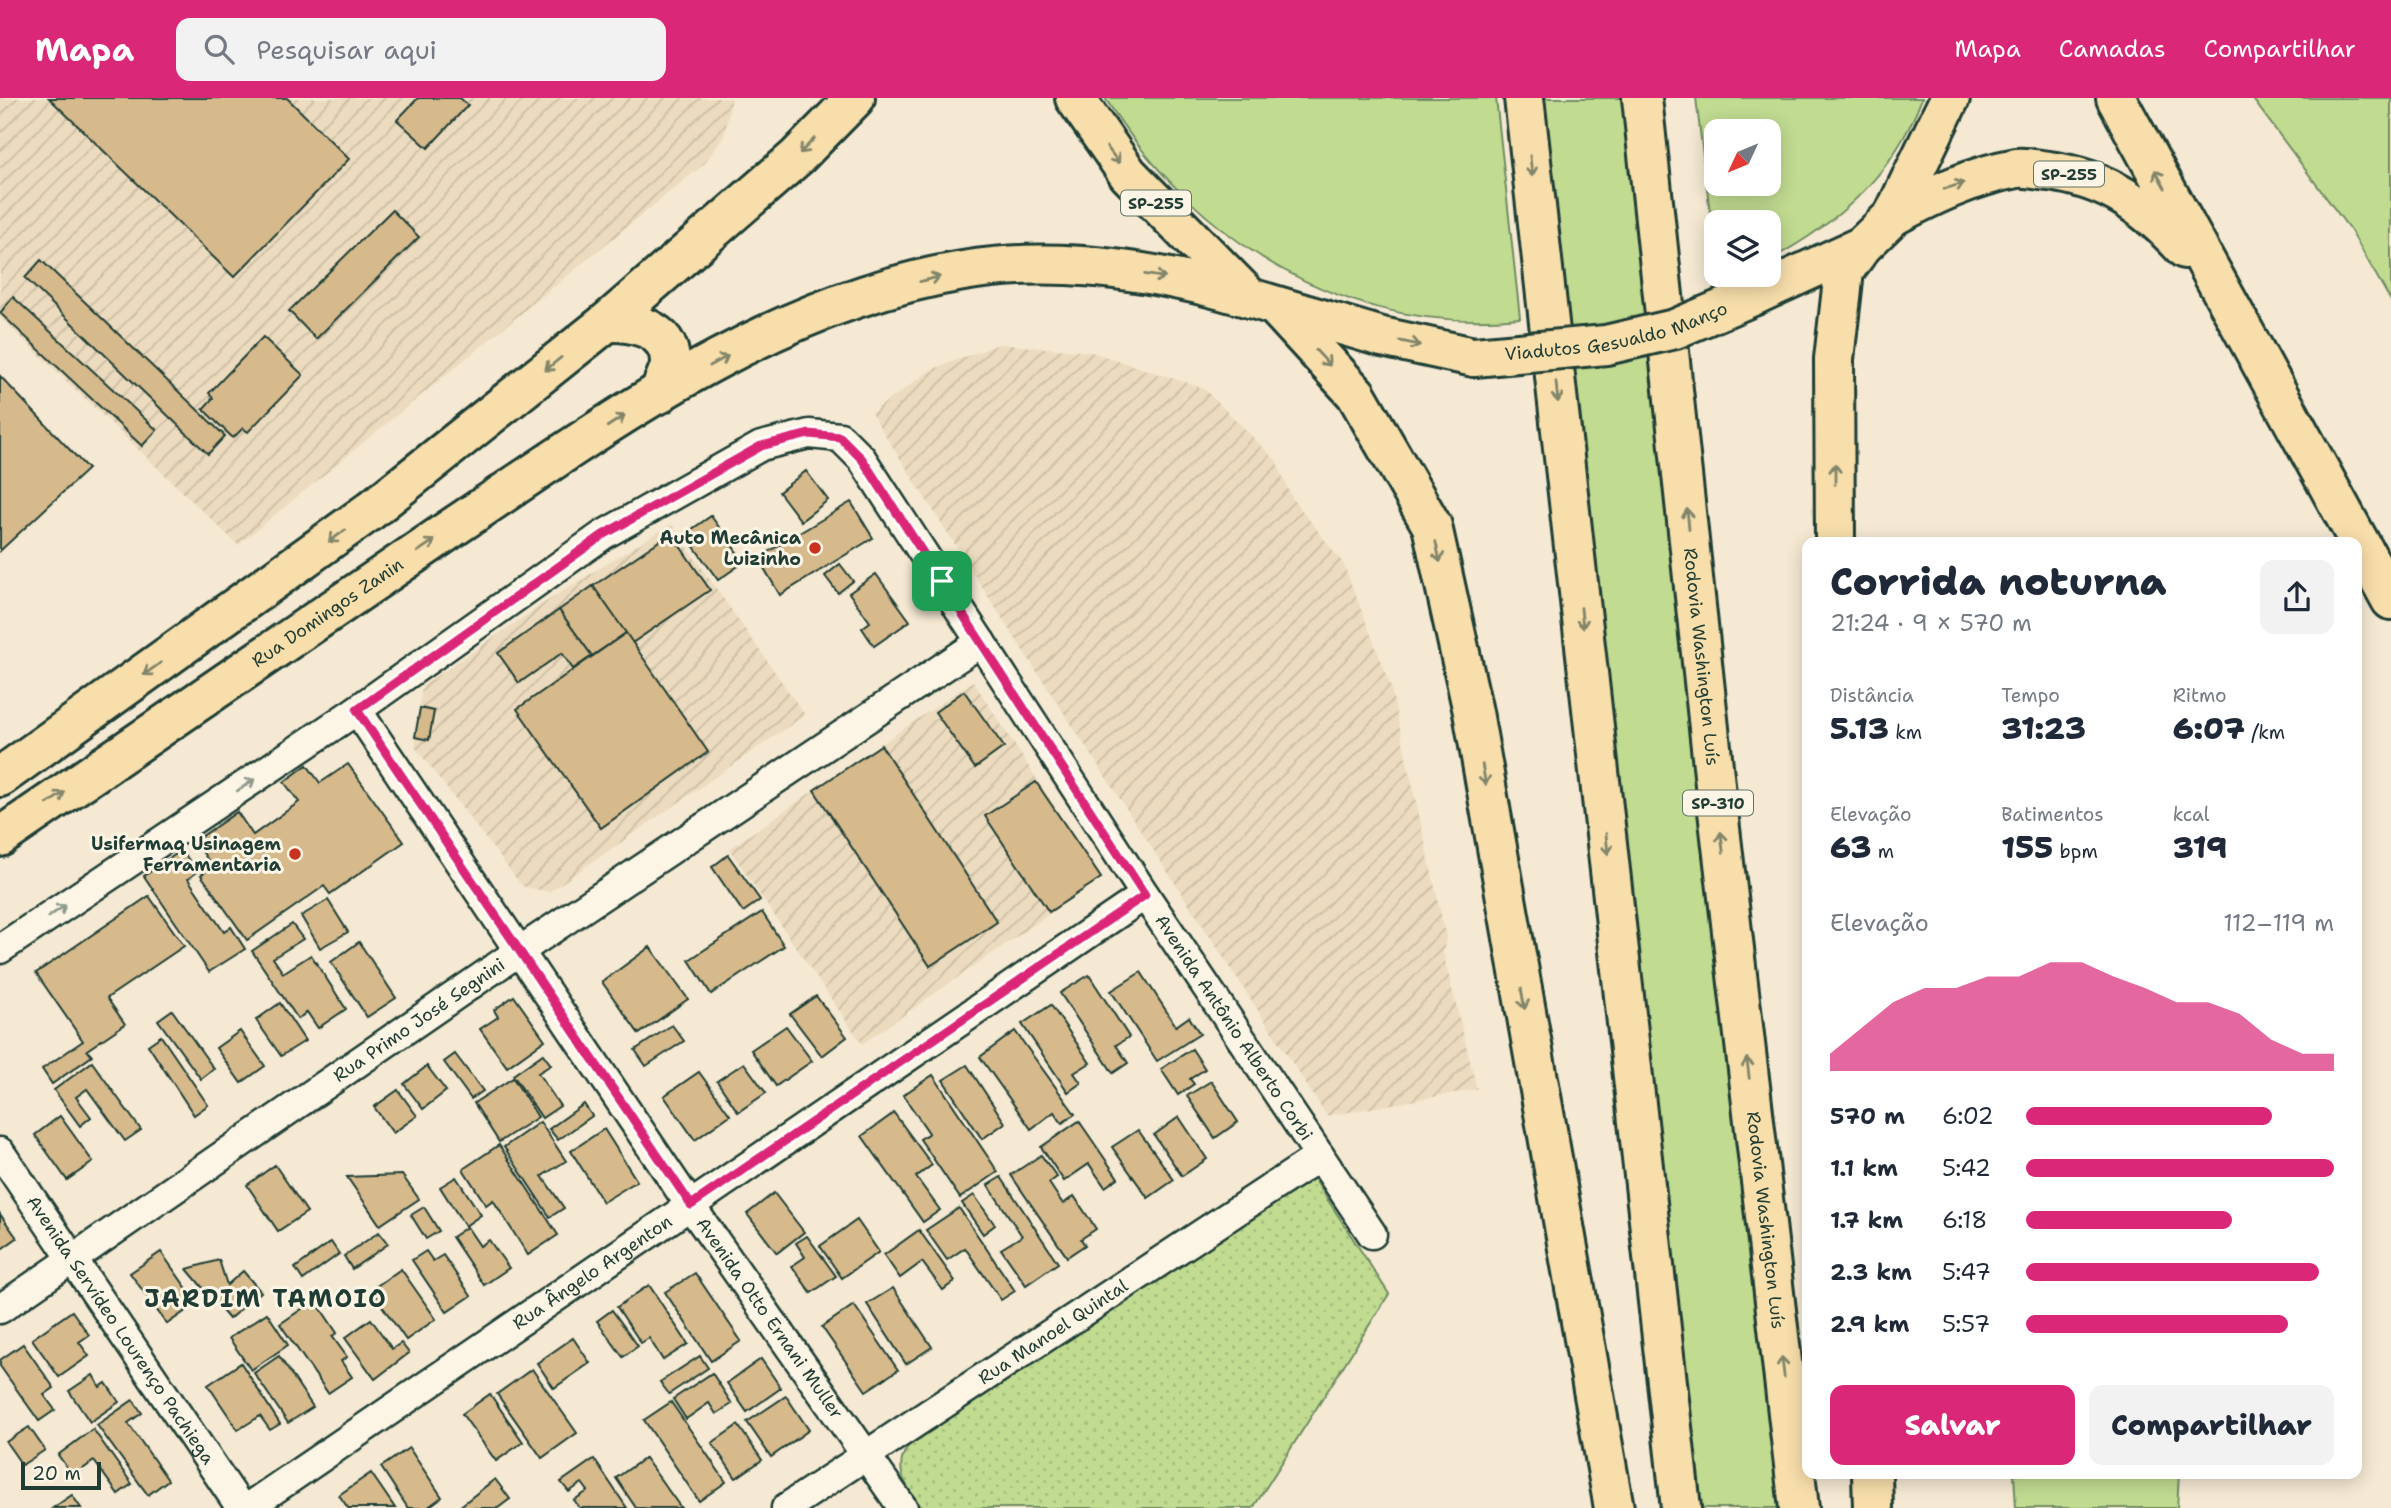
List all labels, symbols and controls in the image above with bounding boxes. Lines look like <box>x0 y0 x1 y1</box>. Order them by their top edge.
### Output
search box <box>176 18 666 81</box>
text: Mapa <box>35 27 134 72</box>
icon: search <box>200 30 238 68</box>
text: Pesquisar aqui <box>256 32 437 67</box>
text: Mapa <box>1954 33 2021 65</box>
text: Camadas <box>2059 33 2166 65</box>
text: Compartilhar <box>2204 33 2356 65</box>
north arrow <box>1704 119 1782 196</box>
map controls <box>1704 119 1781 287</box>
one-way arrow <box>799 138 816 155</box>
one-way arrow <box>1105 145 1120 163</box>
one-way arrow <box>1525 154 1538 177</box>
road number: SP-255 <box>2034 162 2104 186</box>
one-way arrow <box>2153 170 2167 190</box>
one-way arrow <box>1943 179 1965 191</box>
road number: SP-255 <box>1121 190 1191 216</box>
button: layers <box>1704 210 1781 287</box>
one-way arrow <box>1143 270 1166 283</box>
one-way arrow <box>918 272 941 285</box>
street label: Viadutos Gesualdo Manço <box>1504 296 1731 366</box>
one-way arrow <box>1398 337 1421 351</box>
one-way arrow <box>1315 349 1332 366</box>
one-way arrow <box>708 354 729 367</box>
one-way arrow <box>545 357 563 372</box>
one-way arrow <box>1550 380 1563 403</box>
one-way arrow <box>606 413 626 427</box>
one-way arrow <box>1828 463 1842 486</box>
one-way arrow <box>1681 508 1694 530</box>
place label: Auto Mecânica Luizinho <box>659 526 802 571</box>
one-way arrow <box>328 529 347 543</box>
one-way arrow <box>416 538 435 553</box>
marker: Auto Mecânica Luizinho <box>807 540 823 556</box>
one-way arrow <box>1432 540 1445 563</box>
street label: Rodovia Washington Luís <box>1678 547 1725 767</box>
pin <box>912 551 972 611</box>
street label: Rua Domingos Zanin <box>247 552 408 673</box>
text: Corrida noturna <box>1830 556 2167 607</box>
button: share <box>2260 560 2334 634</box>
icon: arrive <box>923 562 961 600</box>
one-way arrow <box>1576 606 1589 629</box>
text: 21:24 · 9 × 570 m <box>1830 608 2032 638</box>
one-way arrow <box>143 662 162 676</box>
text: Distância <box>1830 683 1914 708</box>
text: Tempo <box>2001 683 2060 708</box>
text: Ritmo <box>2173 683 2227 708</box>
text: 5.13 <box>1830 708 1889 749</box>
text: 31:23 <box>2001 708 2086 749</box>
text: 6:07 <box>2173 708 2245 749</box>
text: km <box>1889 720 1922 745</box>
text: /km <box>2245 720 2285 745</box>
one-way arrow <box>1478 763 1491 786</box>
one-way arrow <box>236 777 255 792</box>
road number: SP-310 <box>1683 790 1753 816</box>
one-way arrow <box>46 791 65 805</box>
text: Elevação <box>1830 802 1911 827</box>
text: Batimentos <box>2001 802 2104 827</box>
text: kcal <box>2173 802 2210 827</box>
text: 63 <box>1830 827 1871 868</box>
text: 155 <box>2001 827 2053 868</box>
text: 319 <box>2173 827 2227 868</box>
one-way arrow <box>1715 831 1728 854</box>
place label: Usifermaq Usinagem Ferramentaria <box>91 832 282 877</box>
one-way arrow <box>1601 832 1614 855</box>
text: m <box>1871 839 1894 864</box>
text: bpm <box>2053 839 2098 864</box>
marker: Usifermaq Usinagem Ferramentaria <box>287 846 303 862</box>
one-way arrow <box>47 904 66 918</box>
text: Elevação <box>1830 908 1929 938</box>
text: 112–119 m <box>2223 908 2334 938</box>
street label: Avenida Antônio Alberto Corbi <box>1149 910 1318 1145</box>
street label: Rua Primo José Segnini <box>328 952 510 1088</box>
one-way arrow <box>1517 987 1531 1010</box>
one-way arrow <box>1742 1057 1755 1080</box>
text: 570 m <box>1830 1101 1905 1131</box>
text: 6:02 <box>1942 1101 1994 1131</box>
street label: Rodovia Washington Luís <box>1741 1110 1790 1330</box>
text: 1.1 km <box>1830 1153 1898 1183</box>
text: 5:42 <box>1942 1153 1991 1183</box>
street label: Avenida Servídeo Lourenço Pachiega <box>21 1191 220 1469</box>
text: 1.7 km <box>1830 1205 1903 1235</box>
text: 6:18 <box>1942 1205 1987 1235</box>
street label: Rua Ângelo Argenton <box>508 1209 677 1335</box>
street label: Avenida Otto Ernani Muller <box>690 1213 849 1424</box>
text: 2.3 km <box>1830 1257 1912 1287</box>
text: 5:47 <box>1942 1257 1991 1287</box>
street label: Rua Manoel Quintal <box>974 1274 1133 1390</box>
district label: JARDIM TAMOIO <box>144 1283 388 1315</box>
text: 2.9 km <box>1830 1309 1909 1339</box>
text: 5:57 <box>1942 1309 1990 1339</box>
one-way arrow <box>1776 1356 1789 1379</box>
button: Salvar <box>1830 1385 2075 1465</box>
button: Compartilhar <box>2089 1385 2334 1465</box>
scale bar <box>21 1459 102 1491</box>
text: 20 m <box>32 1461 81 1486</box>

